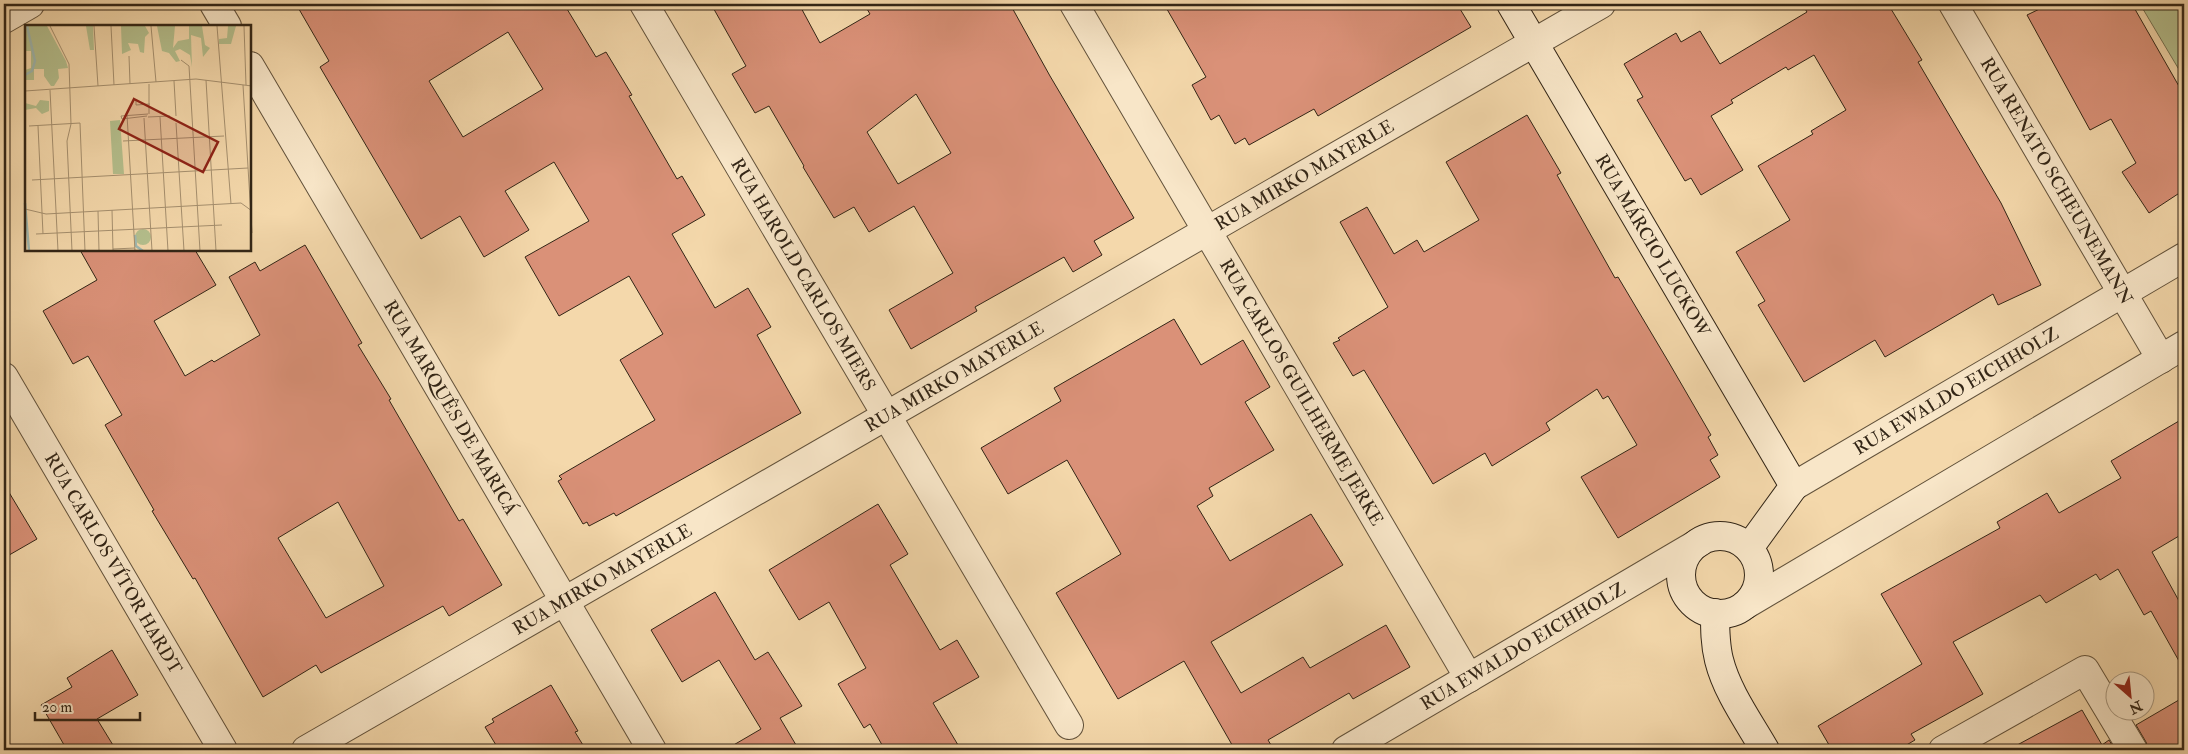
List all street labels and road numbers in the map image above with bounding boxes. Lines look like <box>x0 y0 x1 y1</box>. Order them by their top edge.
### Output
street label: RUA RENATO SCHEUNEMANN <box>1975 53 2138 309</box>
street label: RUA MIRKO MAYERLE <box>1211 115 1398 236</box>
street label: RUA MÁRCIO LUCKOW <box>1590 150 1715 342</box>
street label: RUA HAROLD CARLOS MIERS <box>725 154 881 395</box>
street label: RUA CARLOS GUILHERME JERKE <box>1214 255 1388 530</box>
street label: RUA MARQUÊS DE MARICÁ <box>378 296 523 520</box>
street label: RUA MIRKO MAYERLE <box>861 316 1048 438</box>
street label: RUA EWALDO EICHHOLZ <box>1850 322 2063 460</box>
street label: RUA CARLOS VÍTOR HARDT <box>39 449 187 679</box>
street label: RUA MIRKO MAYERLE <box>509 519 696 640</box>
street label: RUA EWALDO EICHHOLZ <box>1416 577 1630 716</box>

